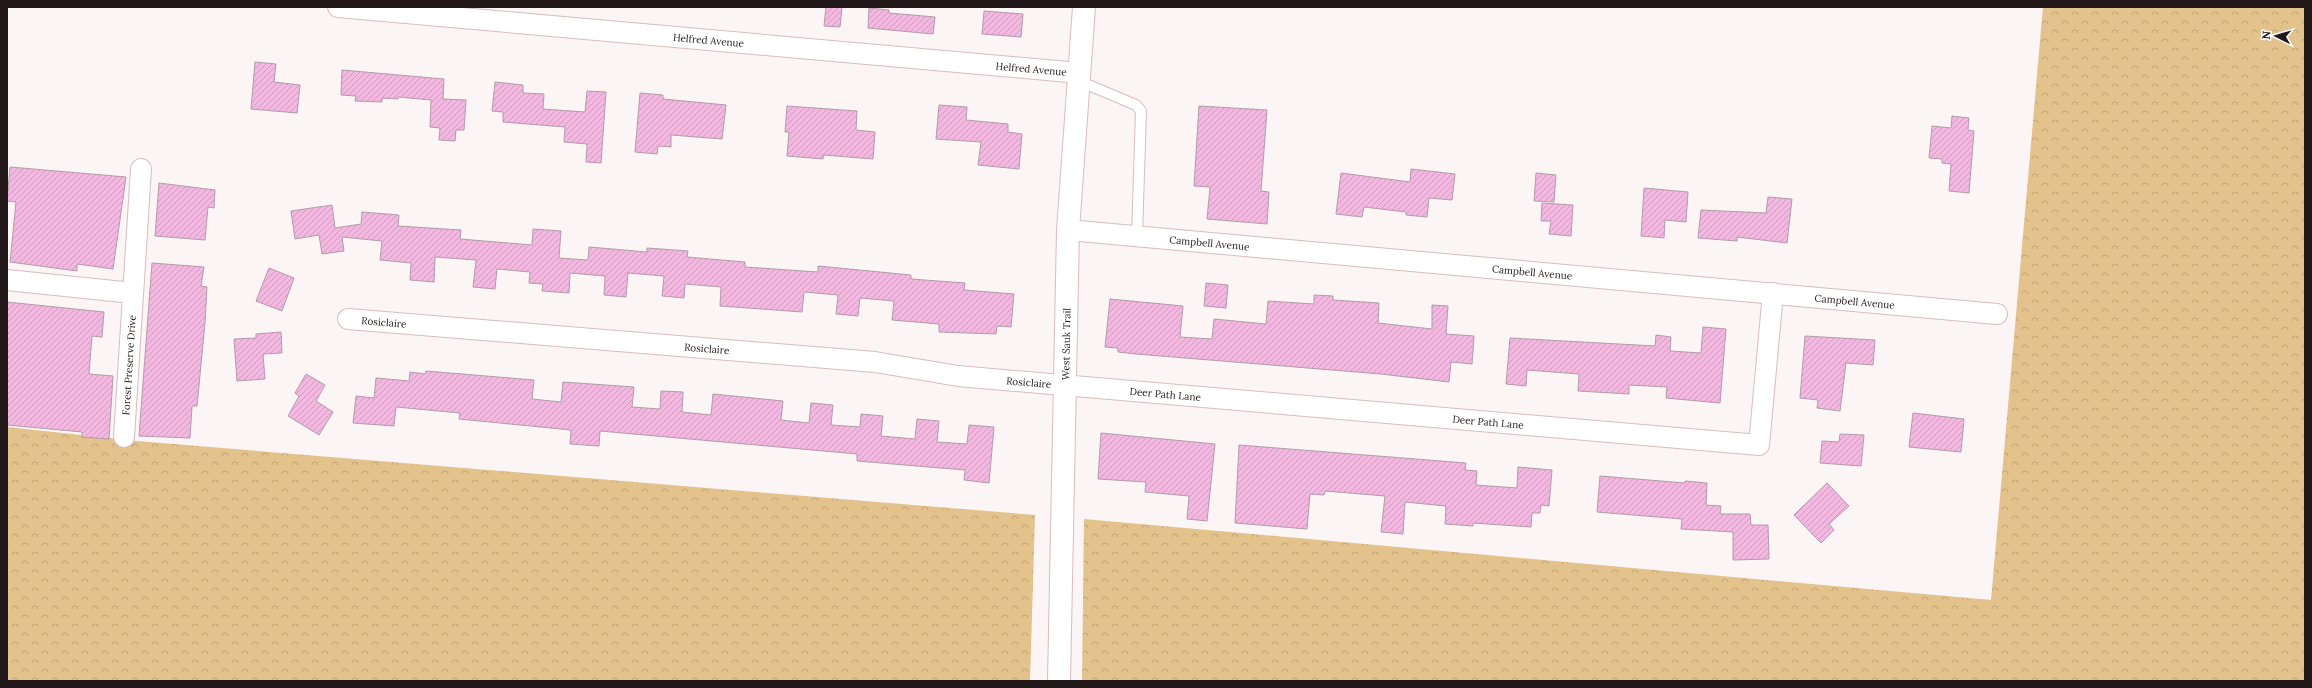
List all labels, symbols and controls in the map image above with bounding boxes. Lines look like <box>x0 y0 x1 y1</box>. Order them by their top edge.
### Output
north arrow <box>2256 16 2296 56</box>
street label: Helfred Avenue <box>672 30 745 50</box>
text: N <box>2259 30 2273 40</box>
street label: Helfred Avenue <box>995 59 1068 78</box>
street label: Campbell Avenue <box>1169 233 1251 253</box>
street label: Campbell Avenue <box>1491 262 1573 282</box>
street label: Campbell Avenue <box>1814 291 1896 311</box>
street label: West Sauk Trail <box>1059 308 1073 380</box>
street label: Forest Preserve Drive <box>119 314 138 416</box>
street label: Rosiclaire <box>361 314 408 330</box>
street label: Rosiclaire <box>684 340 730 357</box>
street label: Rosiclaire <box>1006 374 1052 391</box>
street label: Deer Path Lane <box>1129 384 1202 403</box>
street label: Deer Path Lane <box>1452 412 1525 431</box>

